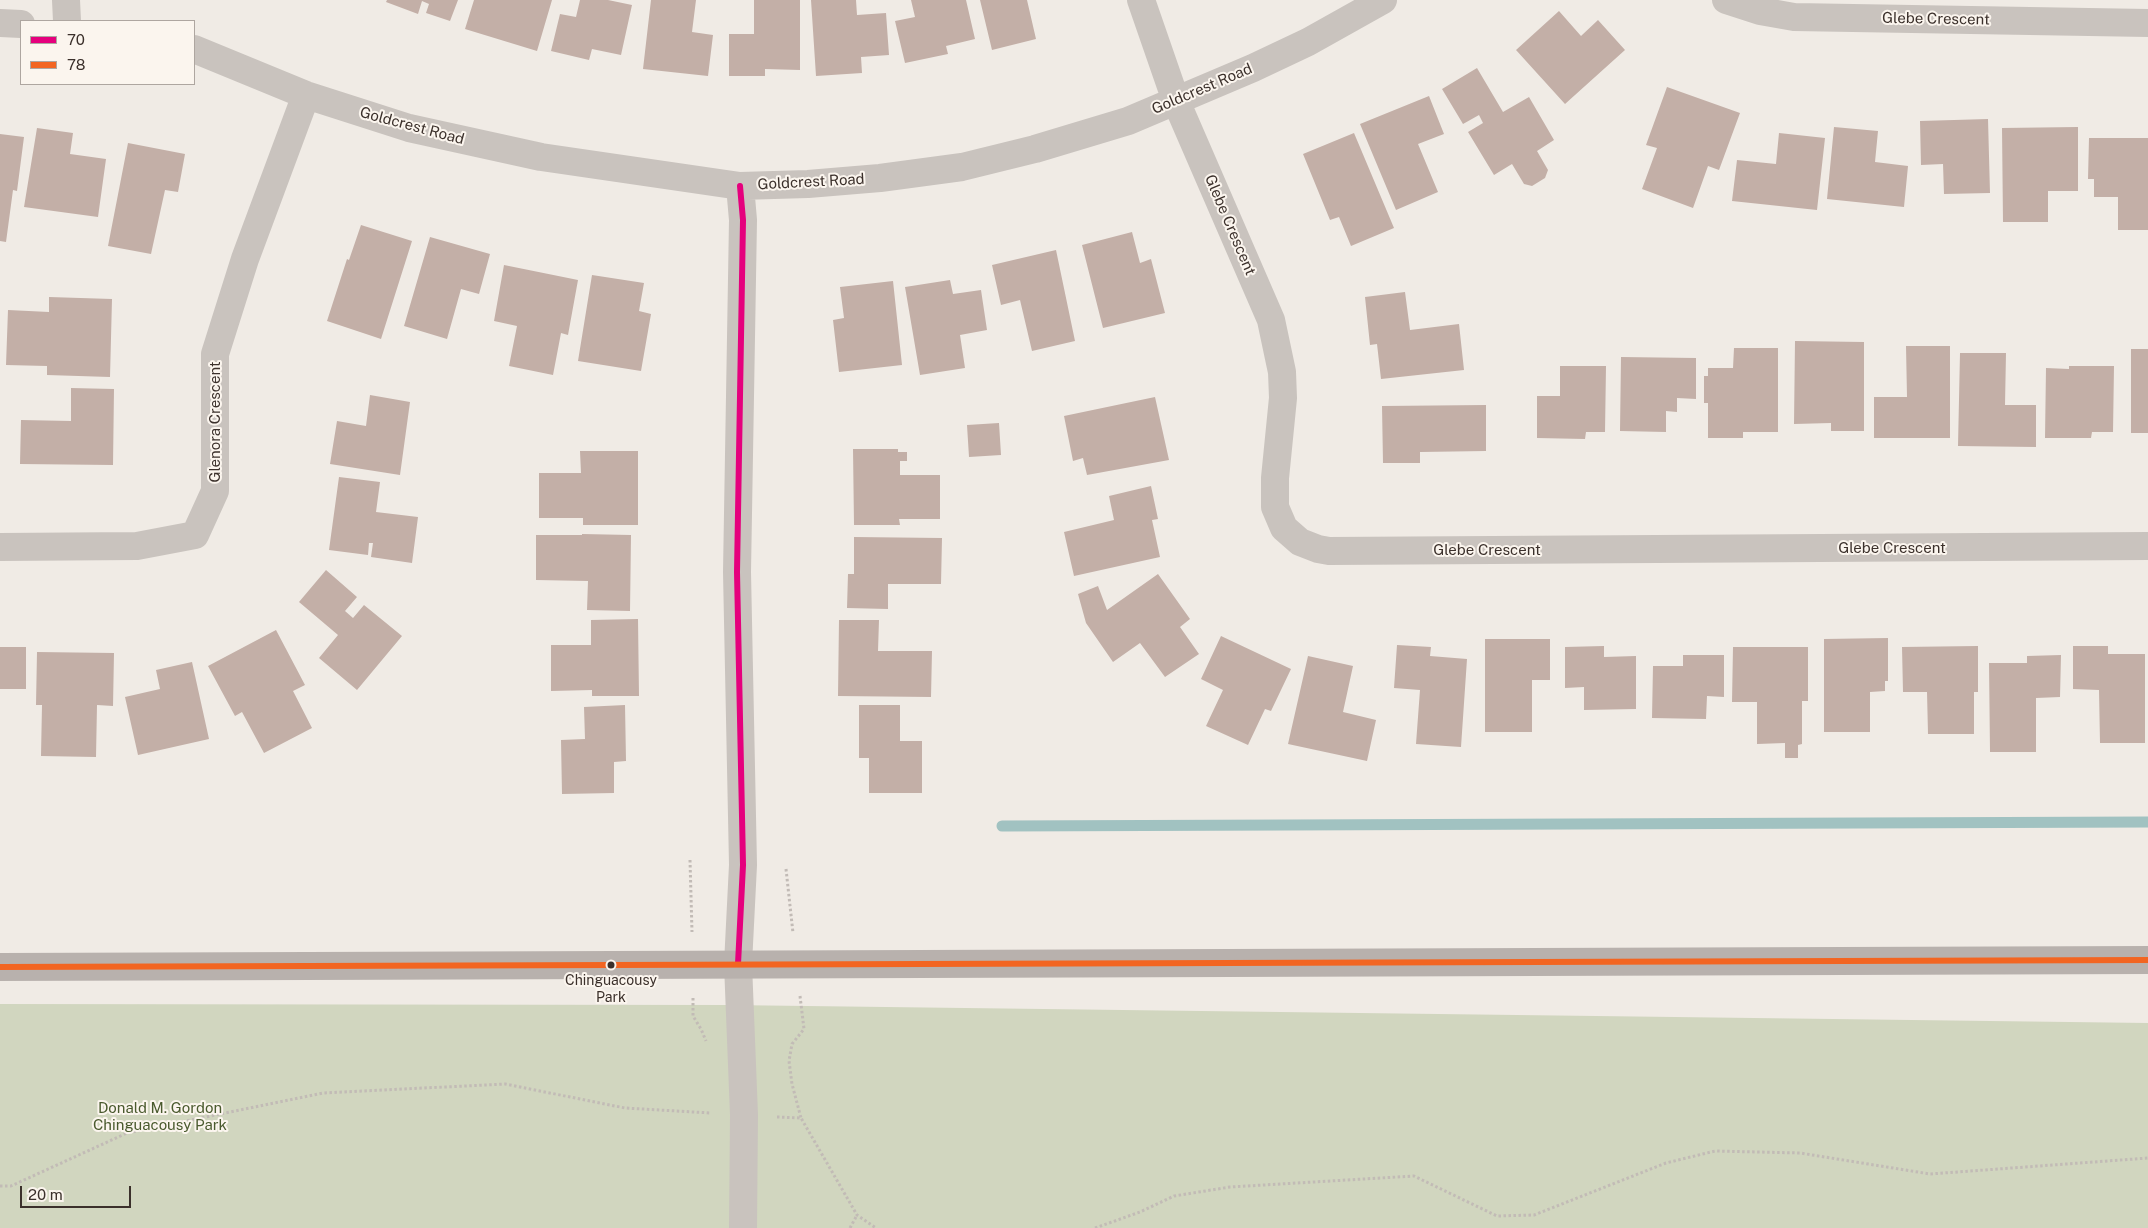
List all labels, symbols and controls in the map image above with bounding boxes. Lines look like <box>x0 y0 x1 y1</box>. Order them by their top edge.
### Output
street label: Glebe Crescent <box>1882 9 1990 29</box>
legend <box>20 20 195 85</box>
text: 70 <box>67 31 85 48</box>
text: 78 <box>67 56 85 73</box>
street label: Goldcrest Road <box>1149 60 1255 118</box>
street label: Goldcrest Road <box>358 103 466 149</box>
street label: Goldcrest Road <box>757 170 865 194</box>
street label: Glebe Crescent <box>1201 172 1259 278</box>
street label: Glenora Crescent <box>206 361 224 483</box>
street label: Glebe Crescent <box>1838 539 1946 557</box>
street label: Glebe Crescent <box>1433 541 1541 559</box>
marker: Chinguacousy Park <box>606 960 616 970</box>
place label: Chinguacousy Park <box>565 973 657 1006</box>
park label: Donald M. Gordon Chinguacousy Park <box>93 1099 227 1134</box>
scale bar <box>22 1176 134 1208</box>
text: 20 m <box>28 1186 63 1203</box>

